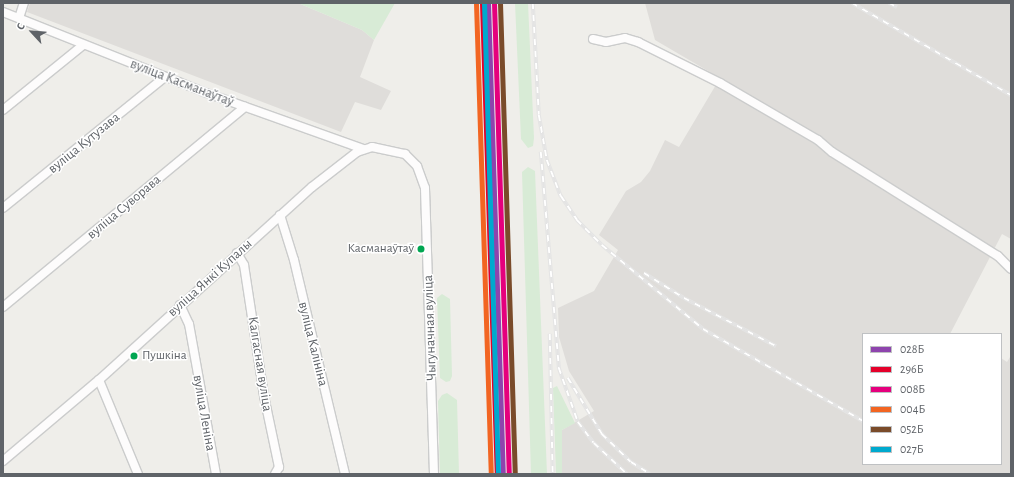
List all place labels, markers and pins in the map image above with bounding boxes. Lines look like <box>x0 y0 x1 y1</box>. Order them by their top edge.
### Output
place label: Касманаўтаў <box>347 241 414 257</box>
marker: Касманаўтаў <box>416 244 426 254</box>
place label: Пушкіна <box>142 348 187 364</box>
marker: Пушкіна <box>129 351 139 361</box>

